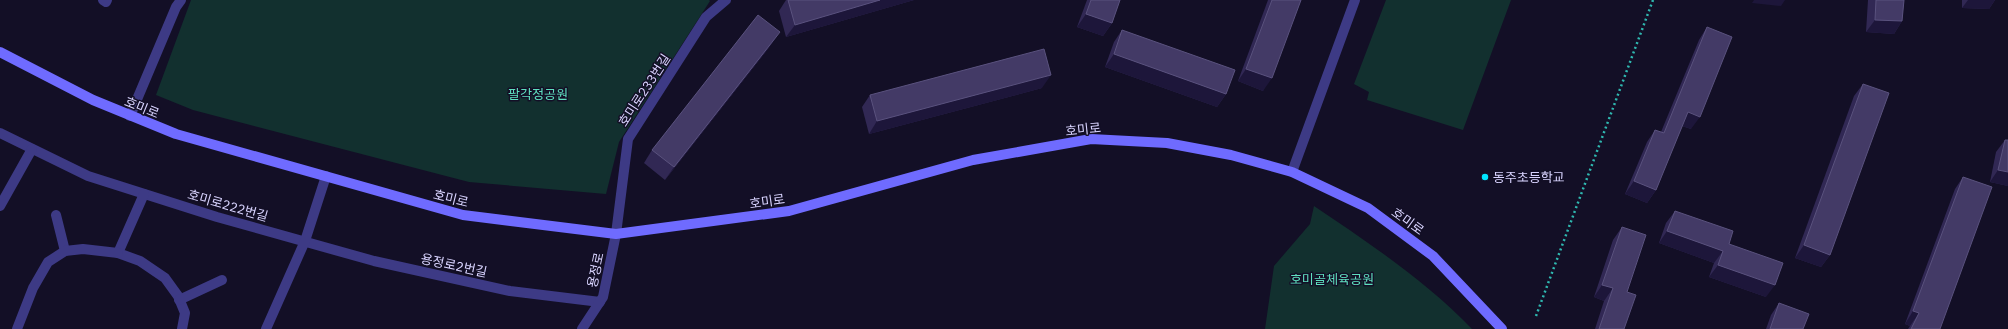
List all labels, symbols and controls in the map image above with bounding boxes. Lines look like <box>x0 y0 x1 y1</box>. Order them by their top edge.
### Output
street label: 호미로233번길 <box>615 51 674 130</box>
park label: 팔각정공원 <box>508 86 568 103</box>
street label: 호미로 <box>122 93 162 122</box>
street label: 호미로 <box>1064 119 1102 140</box>
place label: 동주초등학교 <box>1493 169 1565 186</box>
marker: 동주초등학교 <box>1480 172 1490 182</box>
street label: 호미로222번길 <box>186 186 270 225</box>
street label: 호미로 <box>431 186 470 211</box>
street label: 호미로 <box>748 191 786 212</box>
street label: 호미로 <box>1388 204 1427 239</box>
street label: 용정로2번길 <box>419 250 489 281</box>
street label: 용정로 <box>583 251 608 289</box>
park label: 호미골체육공원 <box>1290 271 1374 288</box>

